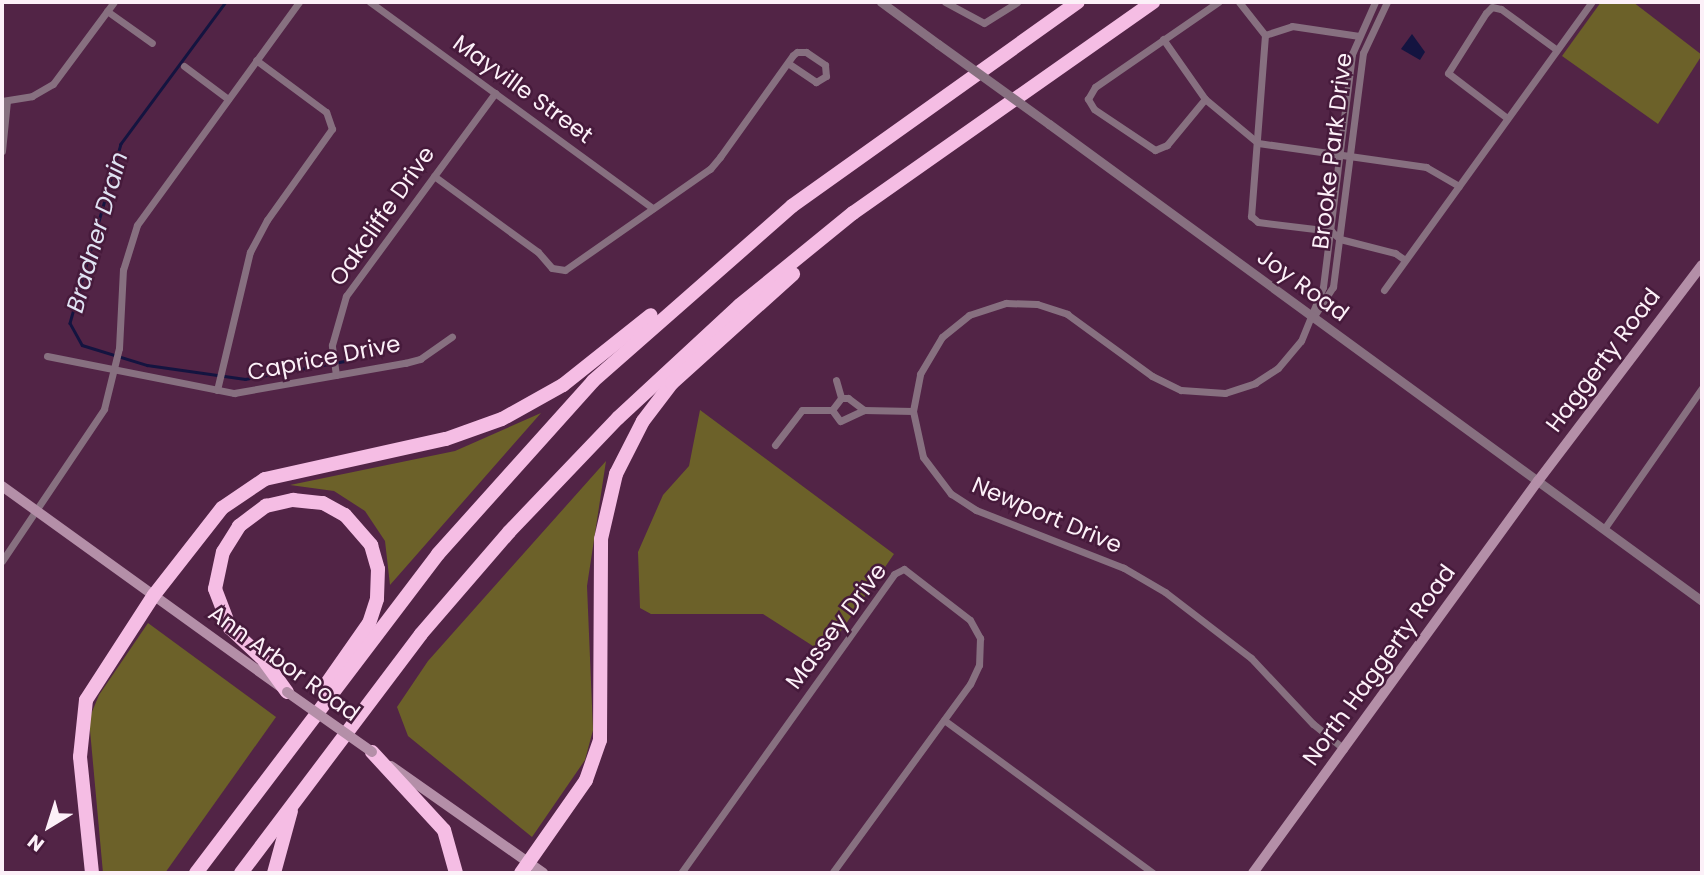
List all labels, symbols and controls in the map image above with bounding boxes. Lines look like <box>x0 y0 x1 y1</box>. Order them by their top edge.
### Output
street label: Mayville Street <box>448 29 598 149</box>
street label: Brooke Park Drive <box>1306 51 1358 251</box>
street label: Oakcliffe Drive <box>324 141 440 291</box>
water label: Bradner Drain <box>60 148 134 316</box>
street label: Joy Road <box>1252 243 1354 327</box>
street label: Haggerty Road <box>1540 283 1666 437</box>
street label: Caprice Drive <box>245 330 403 386</box>
street label: Newport Drive <box>968 471 1126 559</box>
street label: Massey Drive <box>780 558 892 694</box>
street label: North Haggerty Road <box>1297 559 1461 771</box>
street label: Ann Arbor Road <box>203 599 365 727</box>
north arrow <box>14 791 84 861</box>
text: N <box>22 828 50 858</box>

